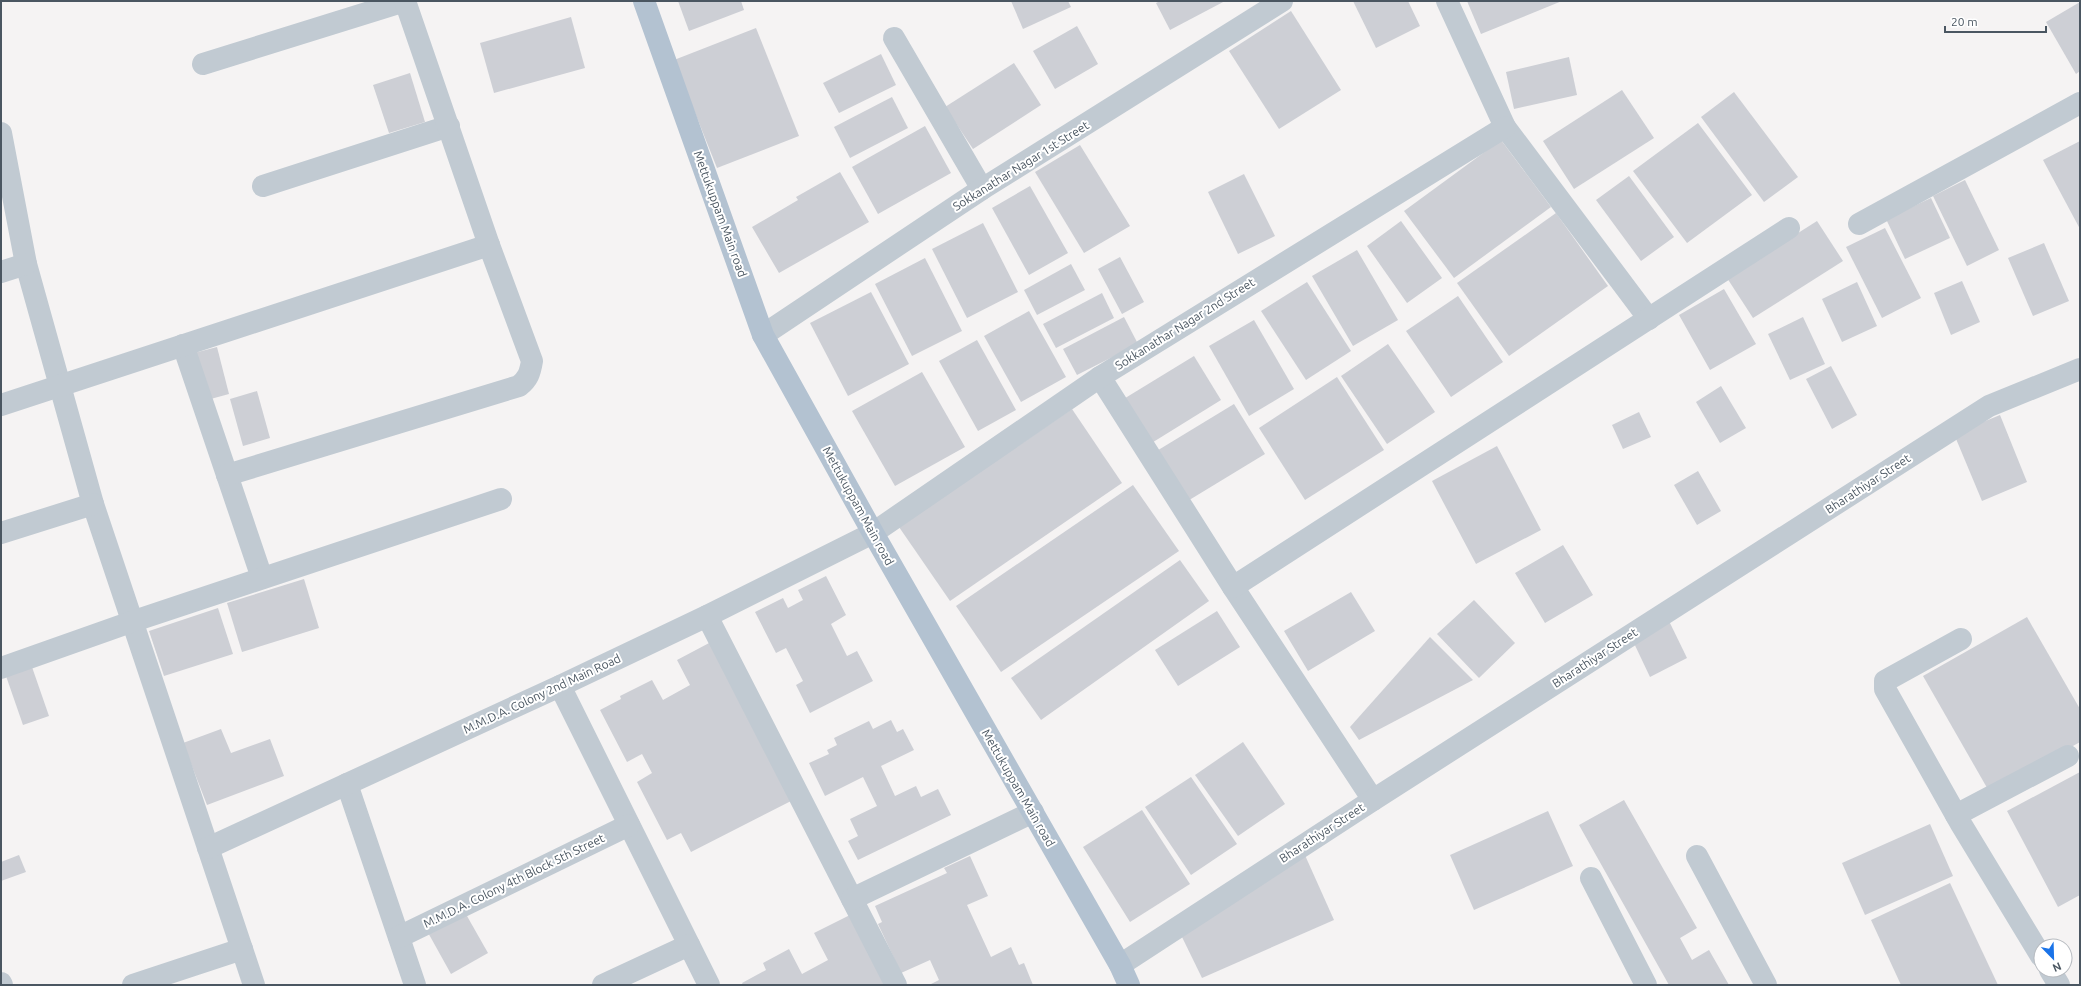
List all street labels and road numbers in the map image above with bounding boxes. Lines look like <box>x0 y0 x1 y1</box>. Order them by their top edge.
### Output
street label: Sokkanathar Nagar 1st Street <box>950 118 1091 213</box>
street label: Mettukuppam Main road <box>692 149 749 279</box>
street label: Sokkanathar Nagar 2nd Street <box>1113 275 1257 372</box>
street label: Mettukuppam Main road <box>820 444 896 567</box>
street label: Bharathiyar Street <box>1823 451 1913 516</box>
street label: Bharathiyar Street <box>1550 625 1640 690</box>
street label: M.M.D.A. Colony 2nd Main Road <box>461 651 622 736</box>
street label: Mettukuppam Main road <box>979 727 1057 849</box>
street label: Bharathiyar Street <box>1277 800 1367 865</box>
street label: M.M.D.A. Colony 4th Block 5th Street <box>421 831 607 930</box>

